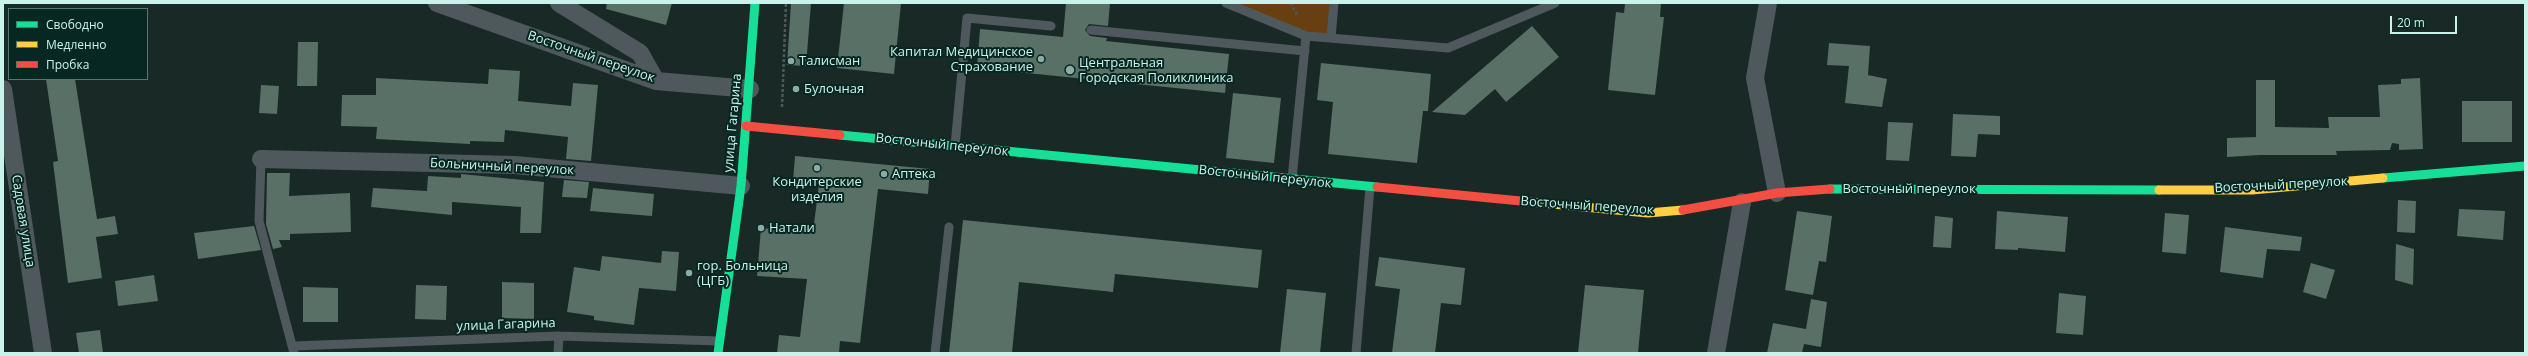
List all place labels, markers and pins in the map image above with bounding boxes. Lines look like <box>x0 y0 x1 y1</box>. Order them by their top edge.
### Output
place label: Капитал Медицинское Страхование <box>890 44 1033 75</box>
place label: Талисман <box>799 53 860 69</box>
marker: Капитал Медицинское Страхование <box>1036 54 1046 64</box>
place label: Центральная Городская Поликлиника <box>1079 55 1233 86</box>
marker: Талисман <box>786 56 796 66</box>
marker: Центральная Городская Поликлиника <box>1064 64 1076 76</box>
place label: Булочная <box>804 81 864 97</box>
marker: Булочная <box>791 84 801 94</box>
marker: Кондитерские изделия <box>812 163 822 173</box>
place label: Аптека <box>892 166 936 182</box>
marker: Аптека <box>879 169 889 179</box>
place label: Кондитерские изделия <box>772 174 862 205</box>
place label: Натали <box>769 220 815 236</box>
marker: Натали <box>756 223 766 233</box>
place label: гор. Больница (ЦГБ) <box>697 258 788 289</box>
marker: гор. Больница (ЦГБ) <box>684 268 694 278</box>

